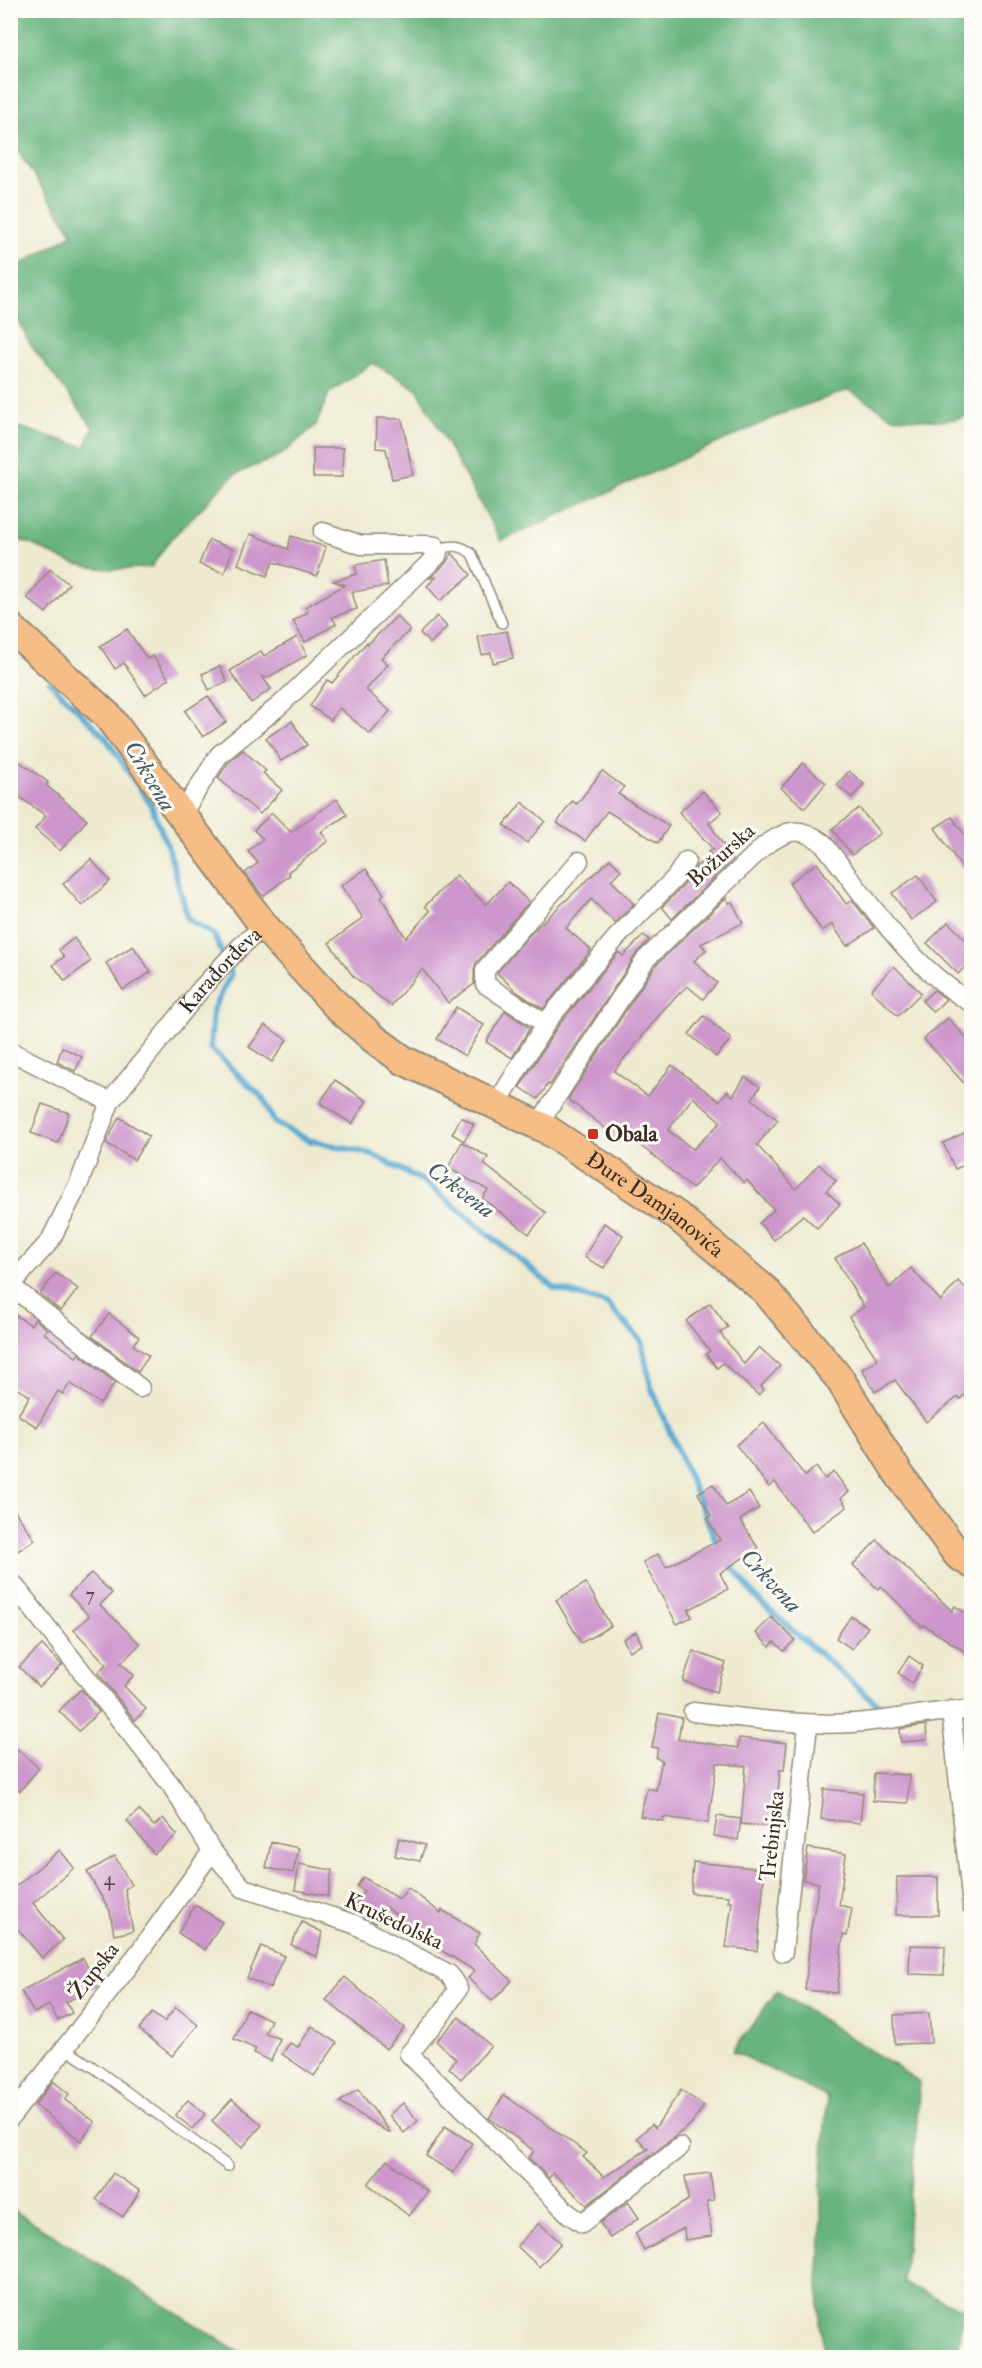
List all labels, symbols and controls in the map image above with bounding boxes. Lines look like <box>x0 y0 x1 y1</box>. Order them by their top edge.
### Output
water label: Crkvena <box>117 735 183 817</box>
street label: Božurska <box>681 816 762 893</box>
street label: Karađorđeva <box>173 920 268 1019</box>
place label: Obala <box>605 1120 658 1148</box>
marker: Obala <box>586 1127 600 1141</box>
street label: Đure Damjanovića <box>580 1145 731 1264</box>
water label: Crkvena <box>421 1154 501 1226</box>
water label: Crkvena <box>733 1542 809 1620</box>
house number: 7 <box>85 1582 95 1607</box>
street label: Trebinjska <box>753 1788 791 1883</box>
house number: 4 <box>104 1866 116 1891</box>
street label: Krušedolska <box>340 1886 449 1956</box>
street label: Župska <box>62 1935 127 2006</box>

